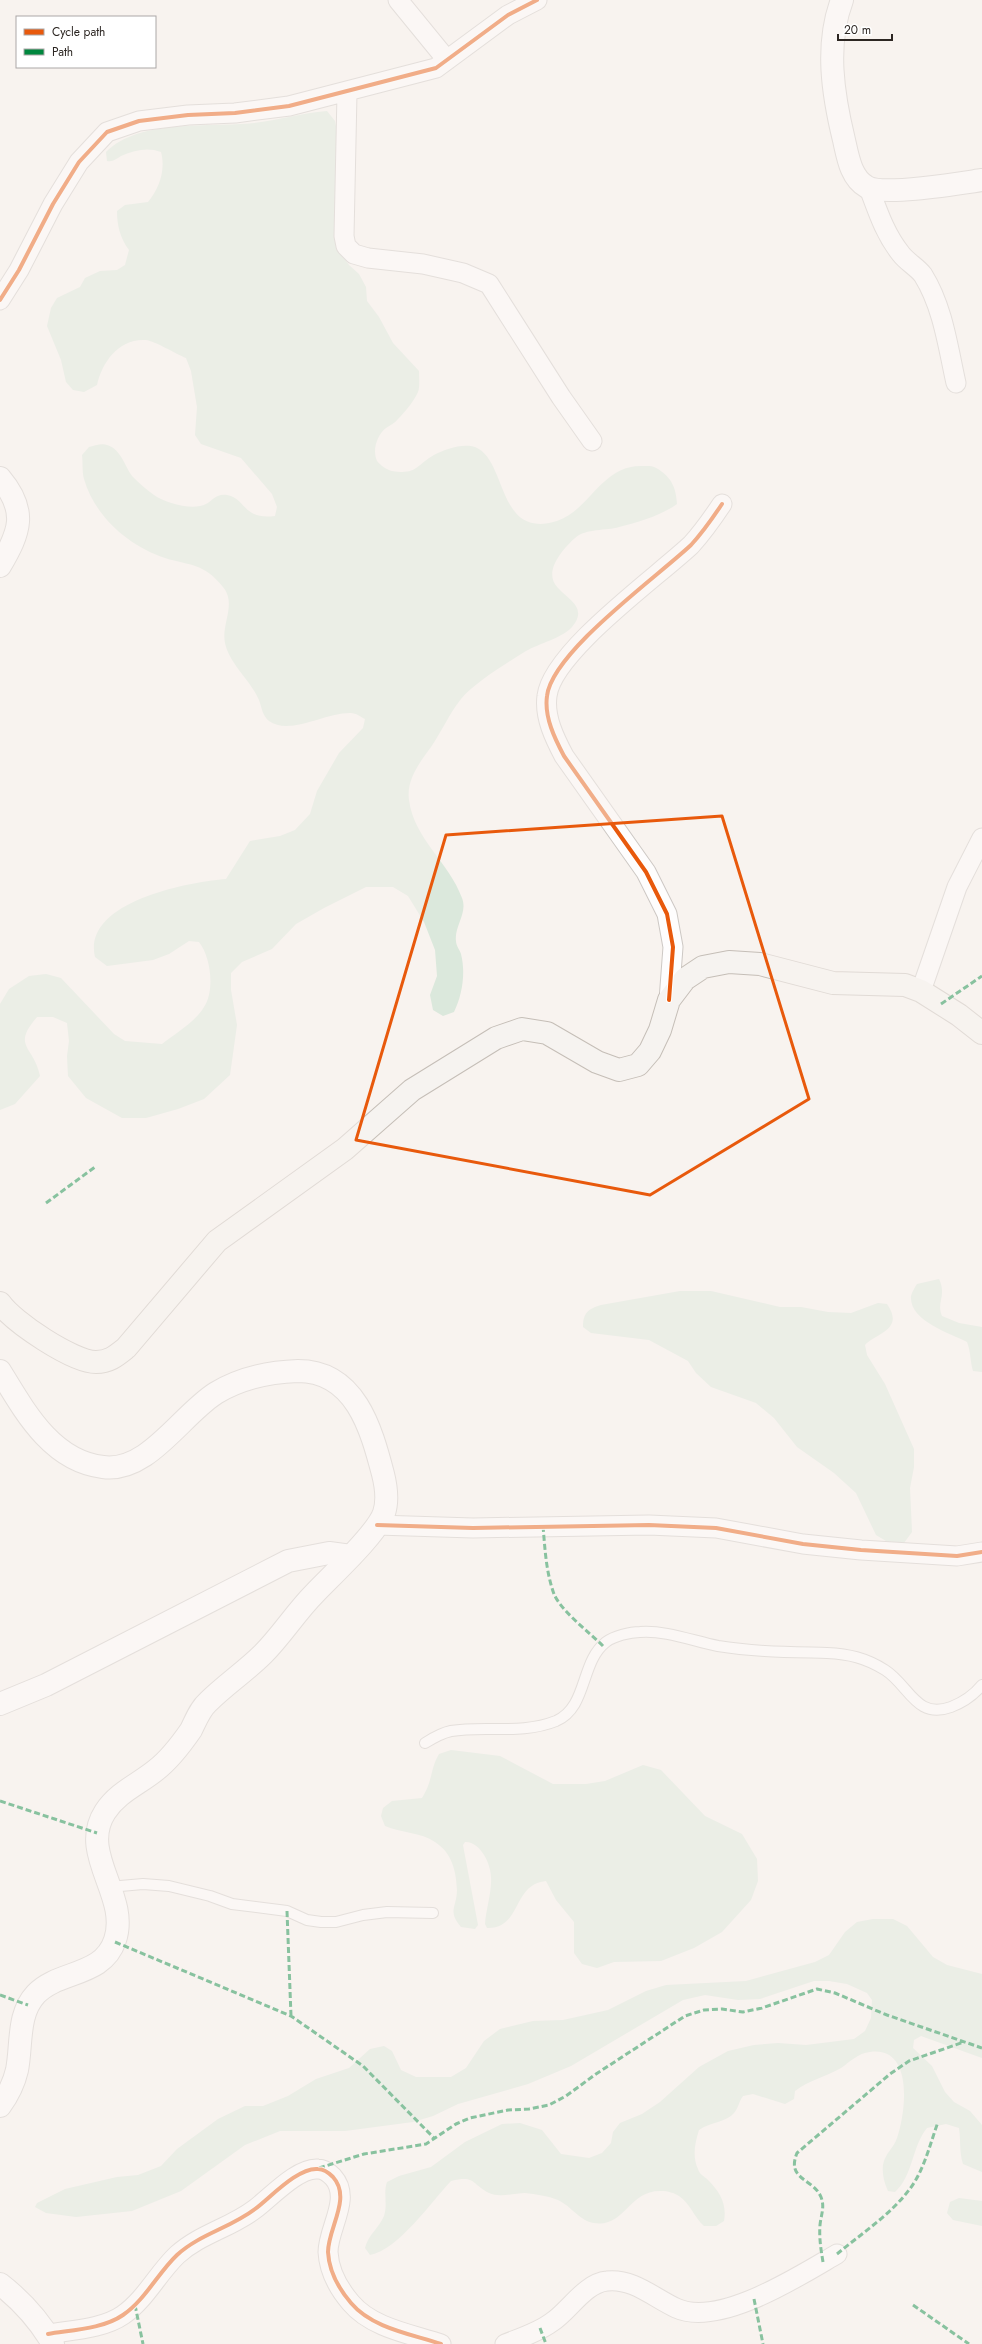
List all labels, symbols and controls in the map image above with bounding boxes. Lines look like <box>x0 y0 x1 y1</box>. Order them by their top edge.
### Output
legend <box>16 16 156 68</box>
scale bar <box>838 16 892 42</box>
text: 20 m <box>844 21 871 39</box>
text: Cycle path <box>52 23 105 41</box>
text: Path <box>52 43 73 61</box>

